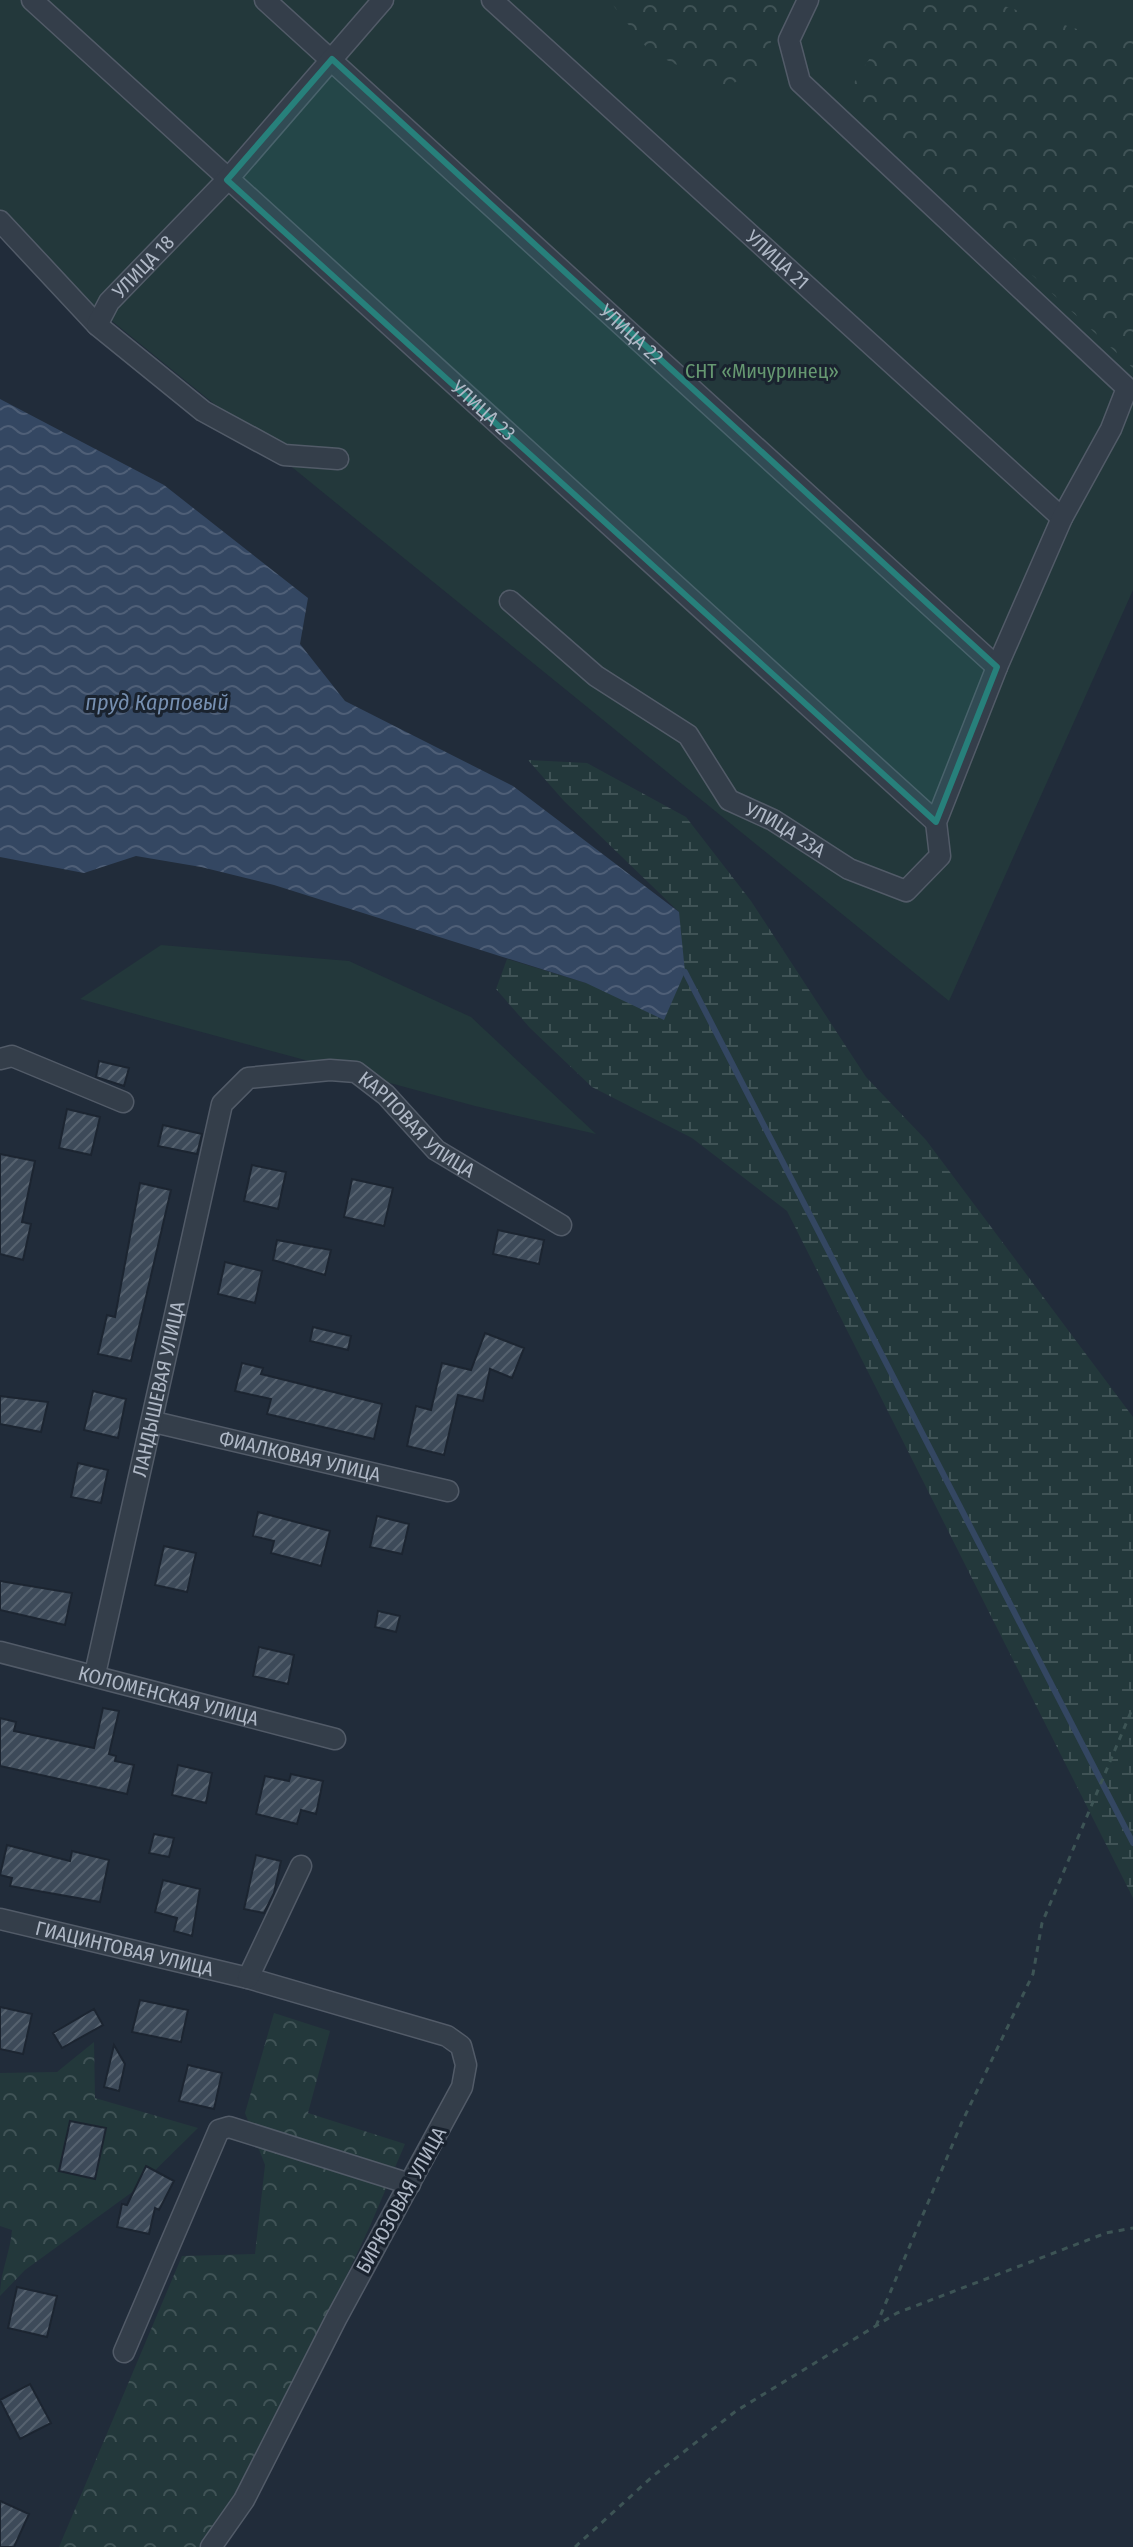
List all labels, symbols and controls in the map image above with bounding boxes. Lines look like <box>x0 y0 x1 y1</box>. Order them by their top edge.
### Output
street label: УЛИЦА 21 <box>740 224 814 294</box>
street label: УЛИЦА 18 <box>107 230 179 304</box>
street label: УЛИЦА 22 <box>594 298 669 369</box>
park label: СНТ «Мичуринец» <box>685 359 839 383</box>
street label: УЛИЦА 23 <box>446 374 520 446</box>
water label: пруд Карповый <box>85 689 229 716</box>
street label: УЛИЦА 23А <box>741 797 830 863</box>
street label: КАРПОВАЯ УЛИЦА <box>354 1066 480 1183</box>
street label: ЛАНДЫШЕВАЯ УЛИЦА <box>127 1299 190 1479</box>
street label: ФИАЛКОВАЯ УЛИЦА <box>217 1426 384 1487</box>
street label: КОЛОМЕНСКАЯ УЛИЦА <box>76 1661 262 1731</box>
street label: ГИАЦИНТОВАЯ УЛИЦА <box>33 1916 216 1981</box>
street label: БИРЮЗОВАЯ УЛИЦА <box>351 2122 451 2277</box>

